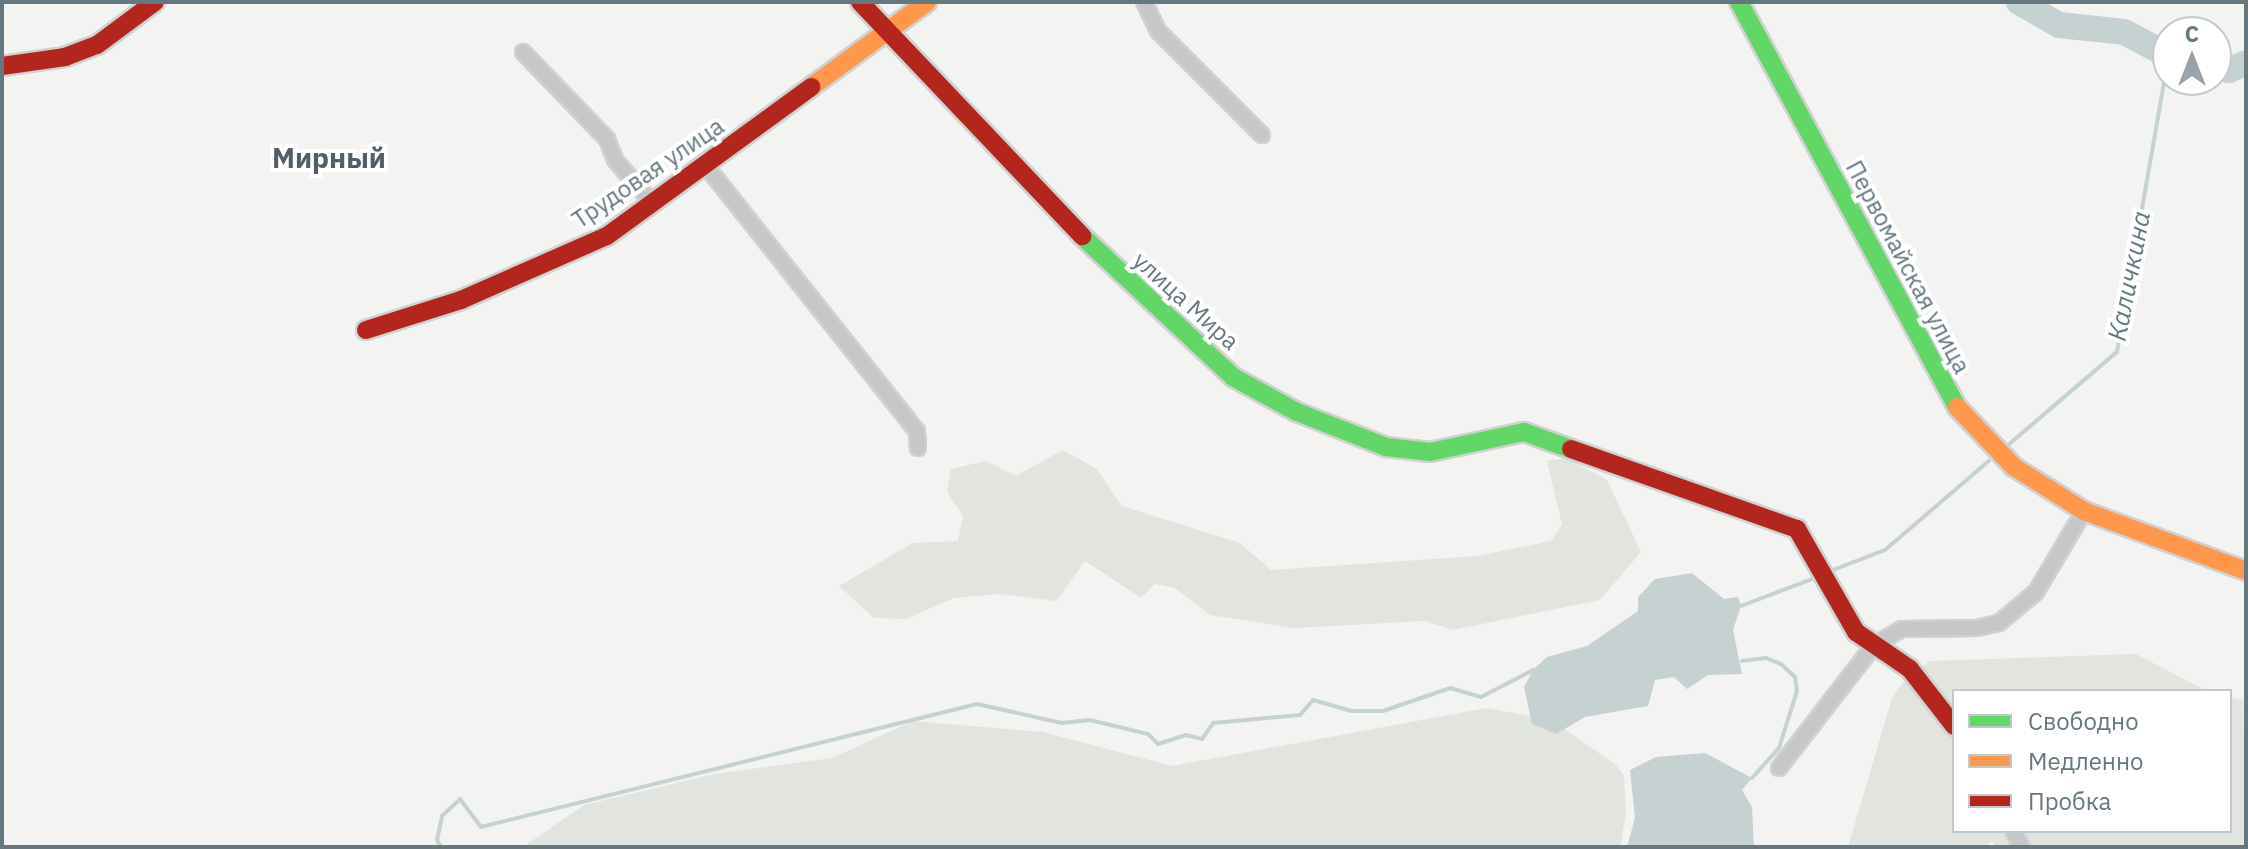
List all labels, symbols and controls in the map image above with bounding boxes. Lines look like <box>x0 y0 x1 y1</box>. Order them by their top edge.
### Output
north arrow <box>2152 16 2232 96</box>
text: С <box>2185 19 2199 48</box>
street label: Трудовая улица <box>567 112 729 234</box>
district label: Мирный <box>272 141 386 175</box>
street label: Первомайская улица <box>1840 156 1976 378</box>
water label: Каличкина <box>2101 208 2157 344</box>
street label: улица Мира <box>1127 246 1245 356</box>
legend <box>1952 689 2232 833</box>
text: Свободно <box>2028 705 2139 737</box>
text: Медленно <box>2028 745 2144 777</box>
text: Пробка <box>2028 785 2111 817</box>

